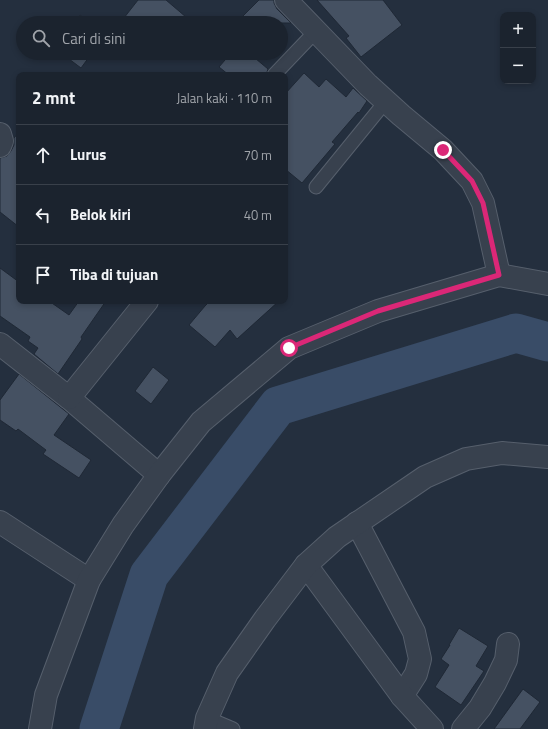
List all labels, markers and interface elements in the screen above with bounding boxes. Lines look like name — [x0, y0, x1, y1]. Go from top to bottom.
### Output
map controls — [500, 12, 536, 84]
button: + — [500, 12, 536, 48]
search box — [16, 16, 288, 60]
icon: search — [30, 27, 52, 49]
text: Cari di sini — [62, 27, 126, 50]
button: − — [500, 48, 536, 84]
text: 2 mnt — [32, 85, 75, 111]
text: Jalan kaki · 110 m — [176, 88, 272, 108]
route end — [434, 141, 452, 159]
text: Lurus — [70, 143, 106, 166]
icon: ahead — [32, 144, 54, 166]
text: 70 m — [244, 145, 272, 165]
text: Belok kiri — [70, 203, 131, 226]
icon: left — [32, 204, 54, 226]
text: 40 m — [244, 205, 272, 225]
text: Tiba di tujuan — [70, 263, 158, 286]
icon: arrive — [32, 264, 54, 286]
route start — [280, 339, 298, 357]

